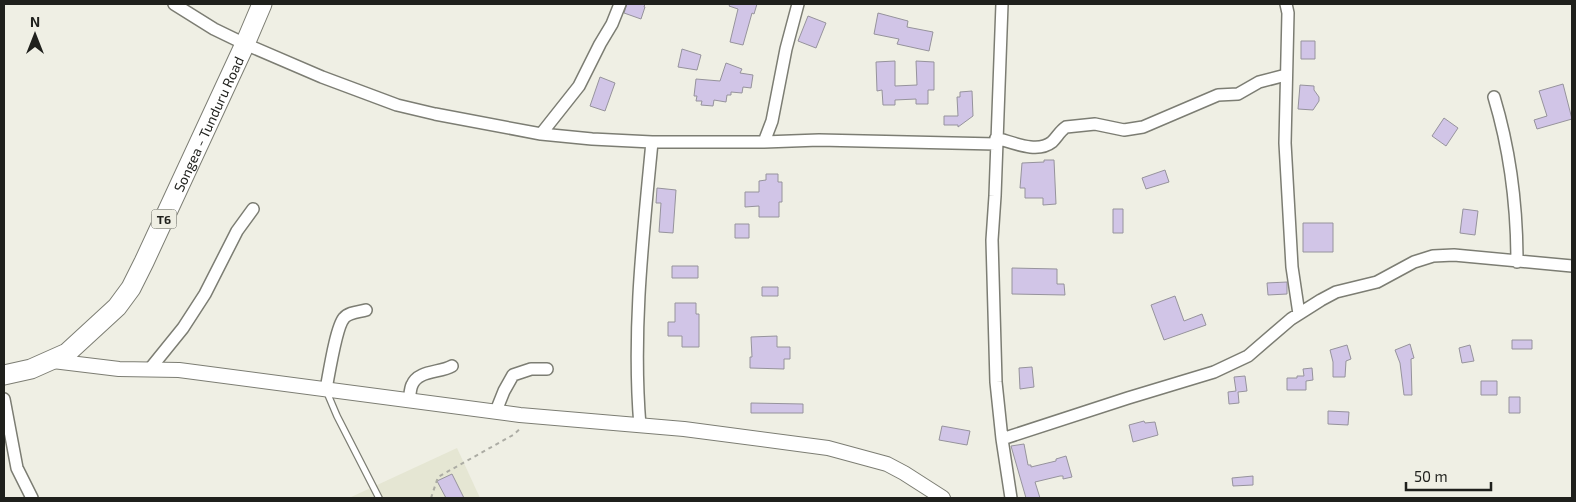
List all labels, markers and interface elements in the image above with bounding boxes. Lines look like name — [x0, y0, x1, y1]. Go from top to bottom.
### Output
north arrow — [10, 10, 60, 60]
text: N — [30, 13, 40, 30]
street label: Songea - Tunduru Road — [169, 53, 247, 194]
road number: T6 — [152, 210, 176, 228]
scale bar — [1406, 460, 1491, 492]
text: 50 m — [1414, 467, 1448, 485]

